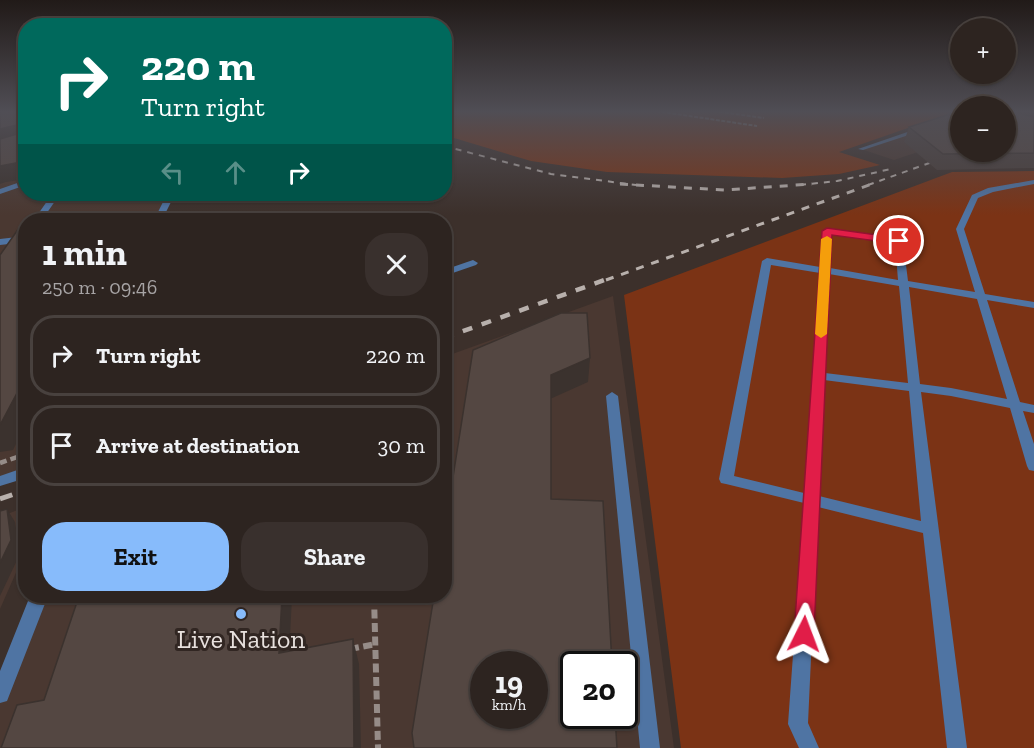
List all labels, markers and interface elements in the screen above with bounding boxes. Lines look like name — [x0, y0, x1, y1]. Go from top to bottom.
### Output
map controls — [950, 18, 1016, 162]
button: + — [950, 18, 1016, 84]
text: 220 m — [141, 40, 255, 91]
icon: right — [42, 42, 120, 120]
text: Turn right — [141, 91, 265, 123]
button: − — [950, 96, 1016, 162]
icon: left — [156, 156, 189, 189]
icon: ahead — [219, 156, 252, 189]
icon: right — [282, 156, 315, 189]
pin — [873, 215, 924, 266]
icon: arrive — [882, 224, 915, 257]
text: 1 min — [42, 231, 127, 274]
button: close — [365, 233, 428, 296]
text: 250 m · 09:46 — [42, 275, 157, 299]
icon: right — [45, 339, 78, 372]
text: Turn right — [96, 342, 200, 369]
text: 220 m — [366, 342, 425, 369]
icon: arrive — [45, 429, 78, 462]
text: Arrive at destination — [96, 432, 299, 459]
text: 30 m — [378, 432, 425, 459]
button: Exit — [42, 522, 229, 591]
button: Share — [241, 522, 428, 591]
position arrow — [772, 602, 836, 666]
marker: Live Nation — [234, 607, 248, 621]
place label: Live Nation — [177, 623, 305, 655]
speed limit sign: 20 — [560, 651, 638, 729]
text: 19 — [495, 665, 523, 701]
text: km/h — [492, 696, 526, 714]

